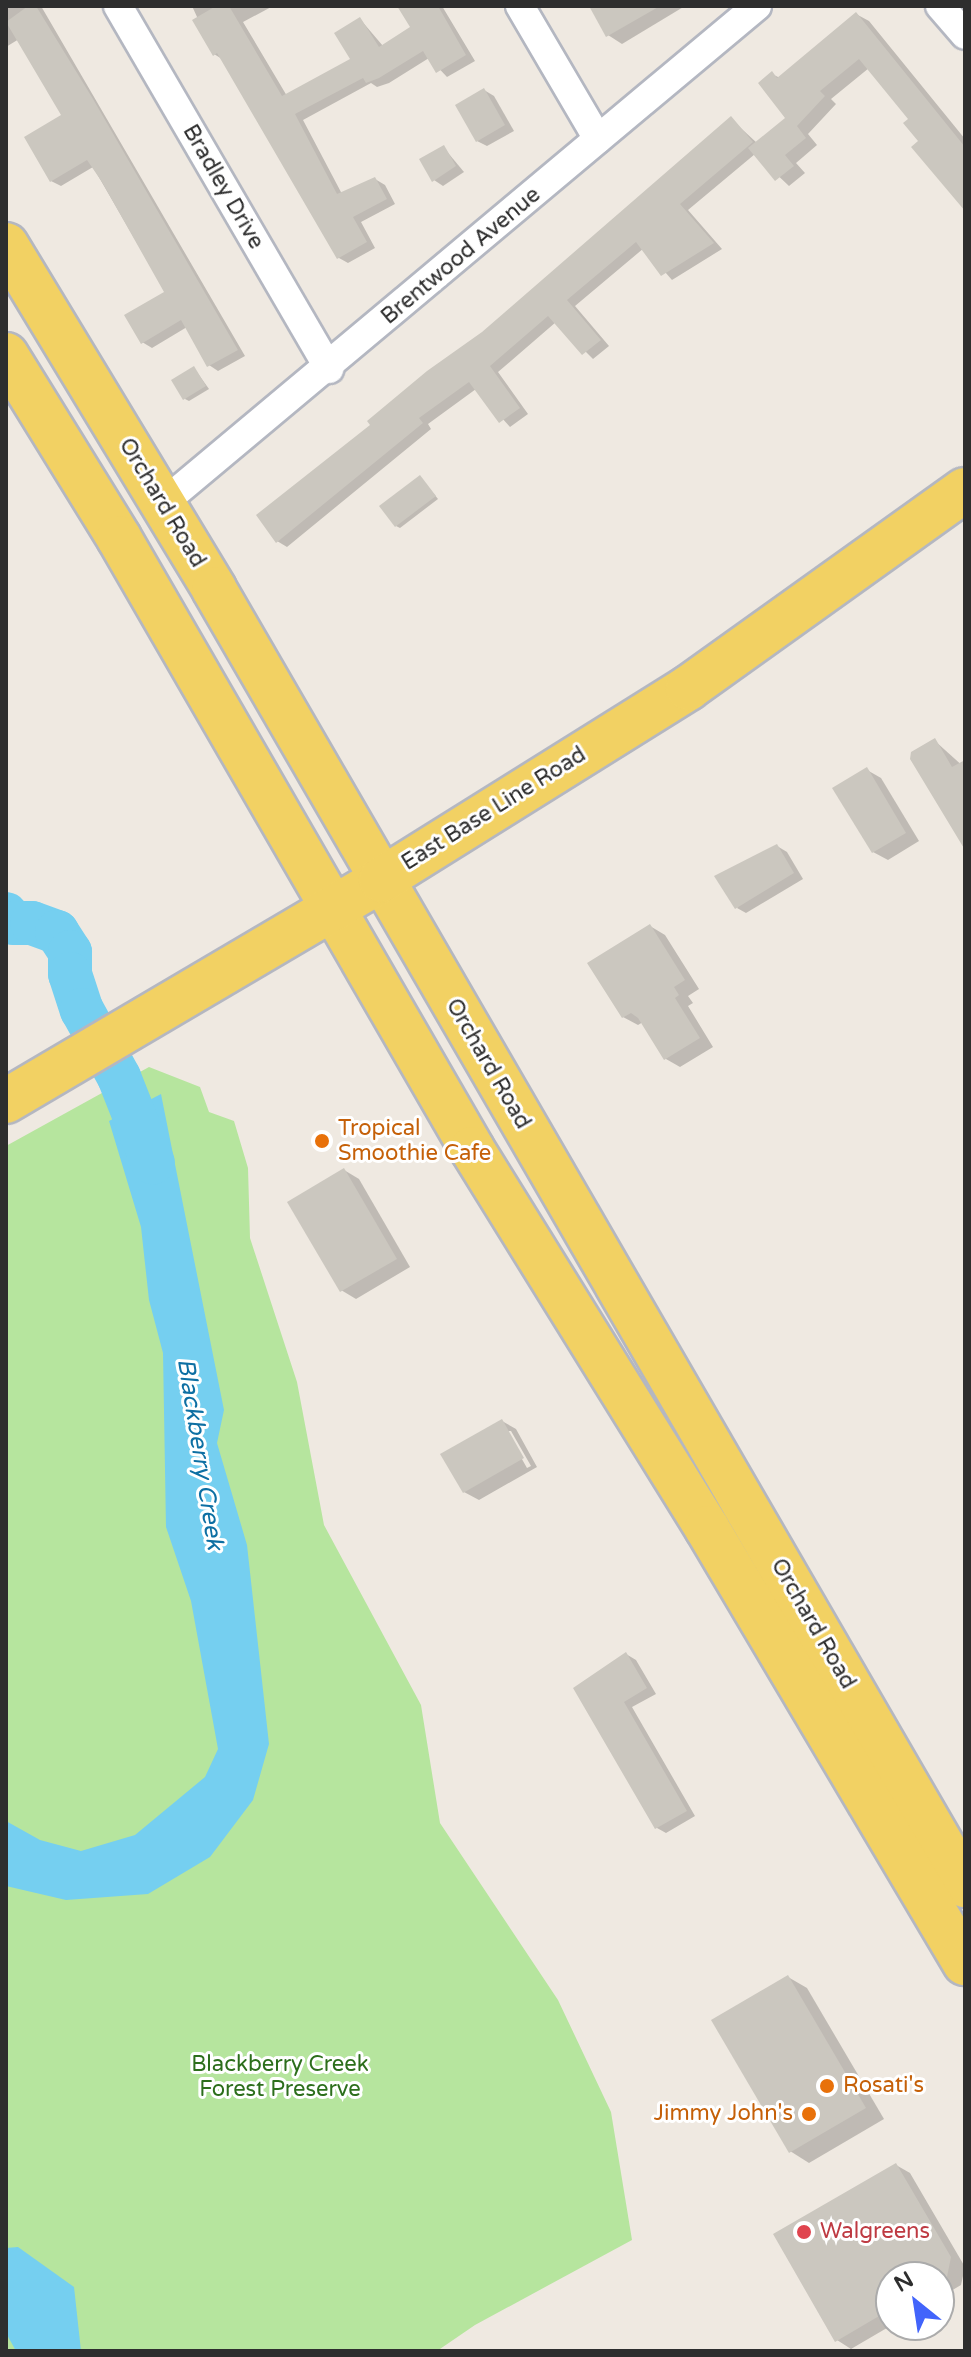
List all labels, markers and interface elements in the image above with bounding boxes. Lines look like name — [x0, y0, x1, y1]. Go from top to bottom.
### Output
street label: Bradley Drive — [177, 120, 269, 254]
street label: Brentwood Avenue — [376, 182, 546, 330]
street label: Orchard Road — [113, 434, 211, 572]
street label: East Base Line Road — [397, 742, 591, 876]
street label: Orchard Road — [440, 994, 536, 1134]
place label: Tropical Smoothie Cafe — [338, 1115, 491, 1166]
marker: Tropical Smoothie Cafe — [313, 1132, 331, 1150]
water label: Blackberry Creek — [171, 1356, 229, 1552]
street label: Orchard Road — [765, 1554, 861, 1694]
park label: Blackberry Creek Forest Preserve — [191, 2051, 369, 2102]
place label: Rosati's — [843, 2073, 924, 2099]
marker: Rosati's — [818, 2077, 836, 2095]
place label: Jimmy John's — [654, 2101, 793, 2127]
marker: Jimmy John's — [800, 2105, 818, 2123]
place label: Walgreens — [820, 2219, 930, 2245]
marker: Walgreens — [795, 2223, 813, 2241]
north arrow — [875, 2261, 955, 2341]
text: N — [890, 2266, 918, 2298]

